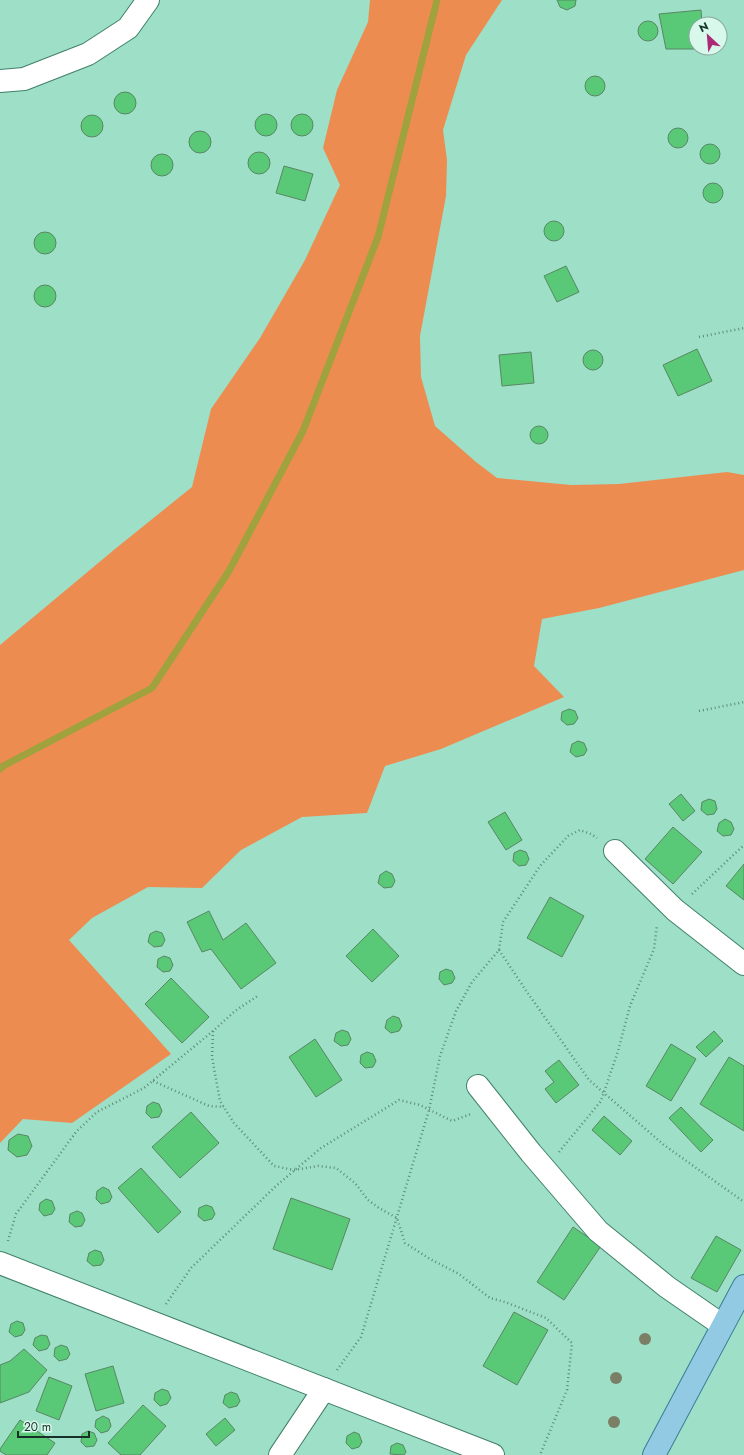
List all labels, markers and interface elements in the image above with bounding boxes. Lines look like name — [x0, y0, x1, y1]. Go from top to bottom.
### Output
north arrow — [688, 16, 728, 56]
text: N — [696, 18, 711, 36]
scale bar — [18, 1413, 89, 1439]
text: 20 m — [24, 1418, 51, 1436]

